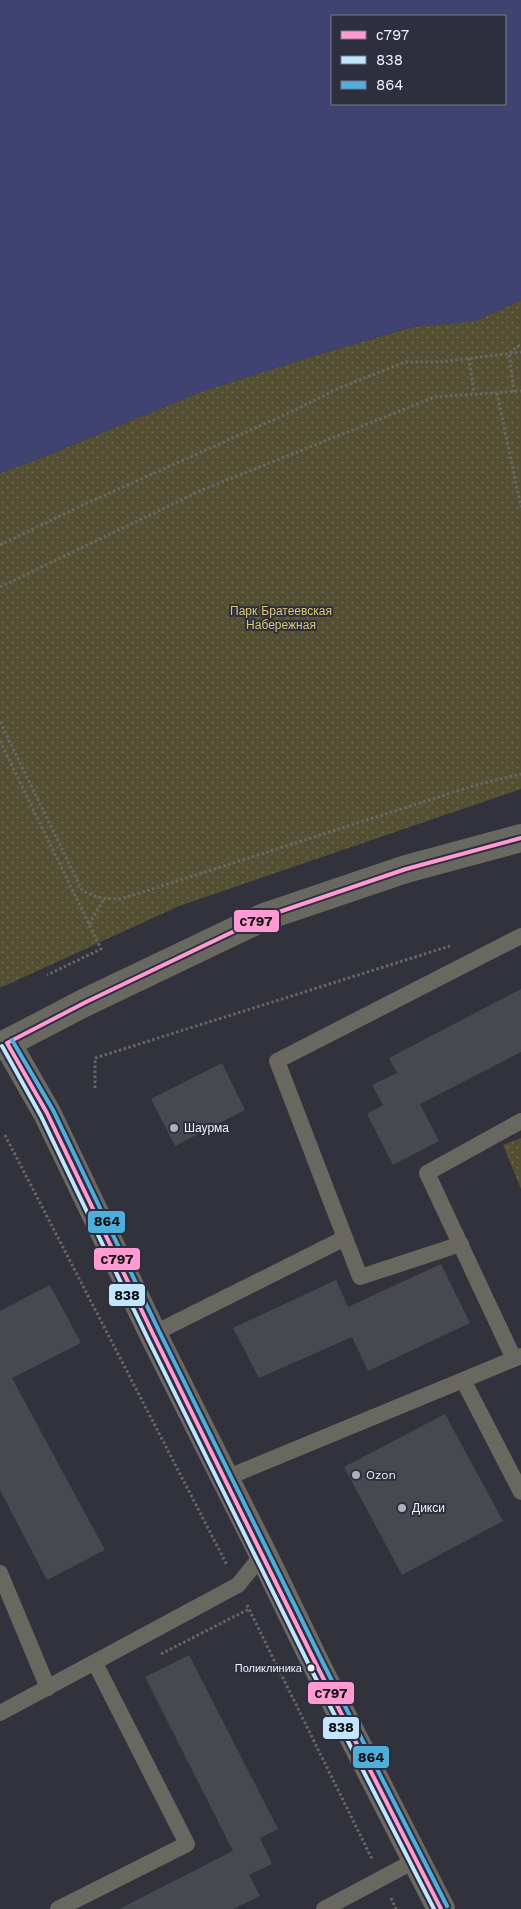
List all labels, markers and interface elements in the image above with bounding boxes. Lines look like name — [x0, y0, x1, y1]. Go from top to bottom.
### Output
legend — [331, 15, 506, 105]
text: с797 — [376, 26, 409, 44]
text: 838 — [376, 51, 403, 69]
text: 864 — [376, 76, 404, 94]
park label: Парк Братеевская Набережная — [230, 604, 332, 632]
line badge: с797 — [233, 909, 280, 933]
text: с797 — [239, 913, 273, 929]
place label: Шаурма — [184, 1121, 229, 1135]
marker: Шаурма — [168, 1122, 180, 1134]
line badge: 864 — [87, 1210, 126, 1234]
text: 864 — [94, 1213, 120, 1229]
line badge: с797 — [93, 1247, 141, 1271]
text: с797 — [100, 1251, 134, 1267]
line badge: 838 — [108, 1283, 146, 1307]
text: 838 — [114, 1287, 140, 1303]
place label: Ozon — [366, 1468, 396, 1482]
marker: Ozon — [350, 1469, 362, 1481]
place label: Дикси — [412, 1501, 445, 1515]
marker: Дикси — [396, 1502, 408, 1514]
place label: Поликлиника — [235, 1662, 303, 1675]
marker: Поликлиника — [306, 1663, 316, 1673]
line badge: с797 — [307, 1681, 355, 1705]
text: с797 — [314, 1685, 348, 1701]
line badge: 838 — [322, 1716, 360, 1740]
text: 838 — [328, 1719, 354, 1735]
line badge: 864 — [352, 1745, 390, 1769]
text: 864 — [358, 1749, 384, 1765]

